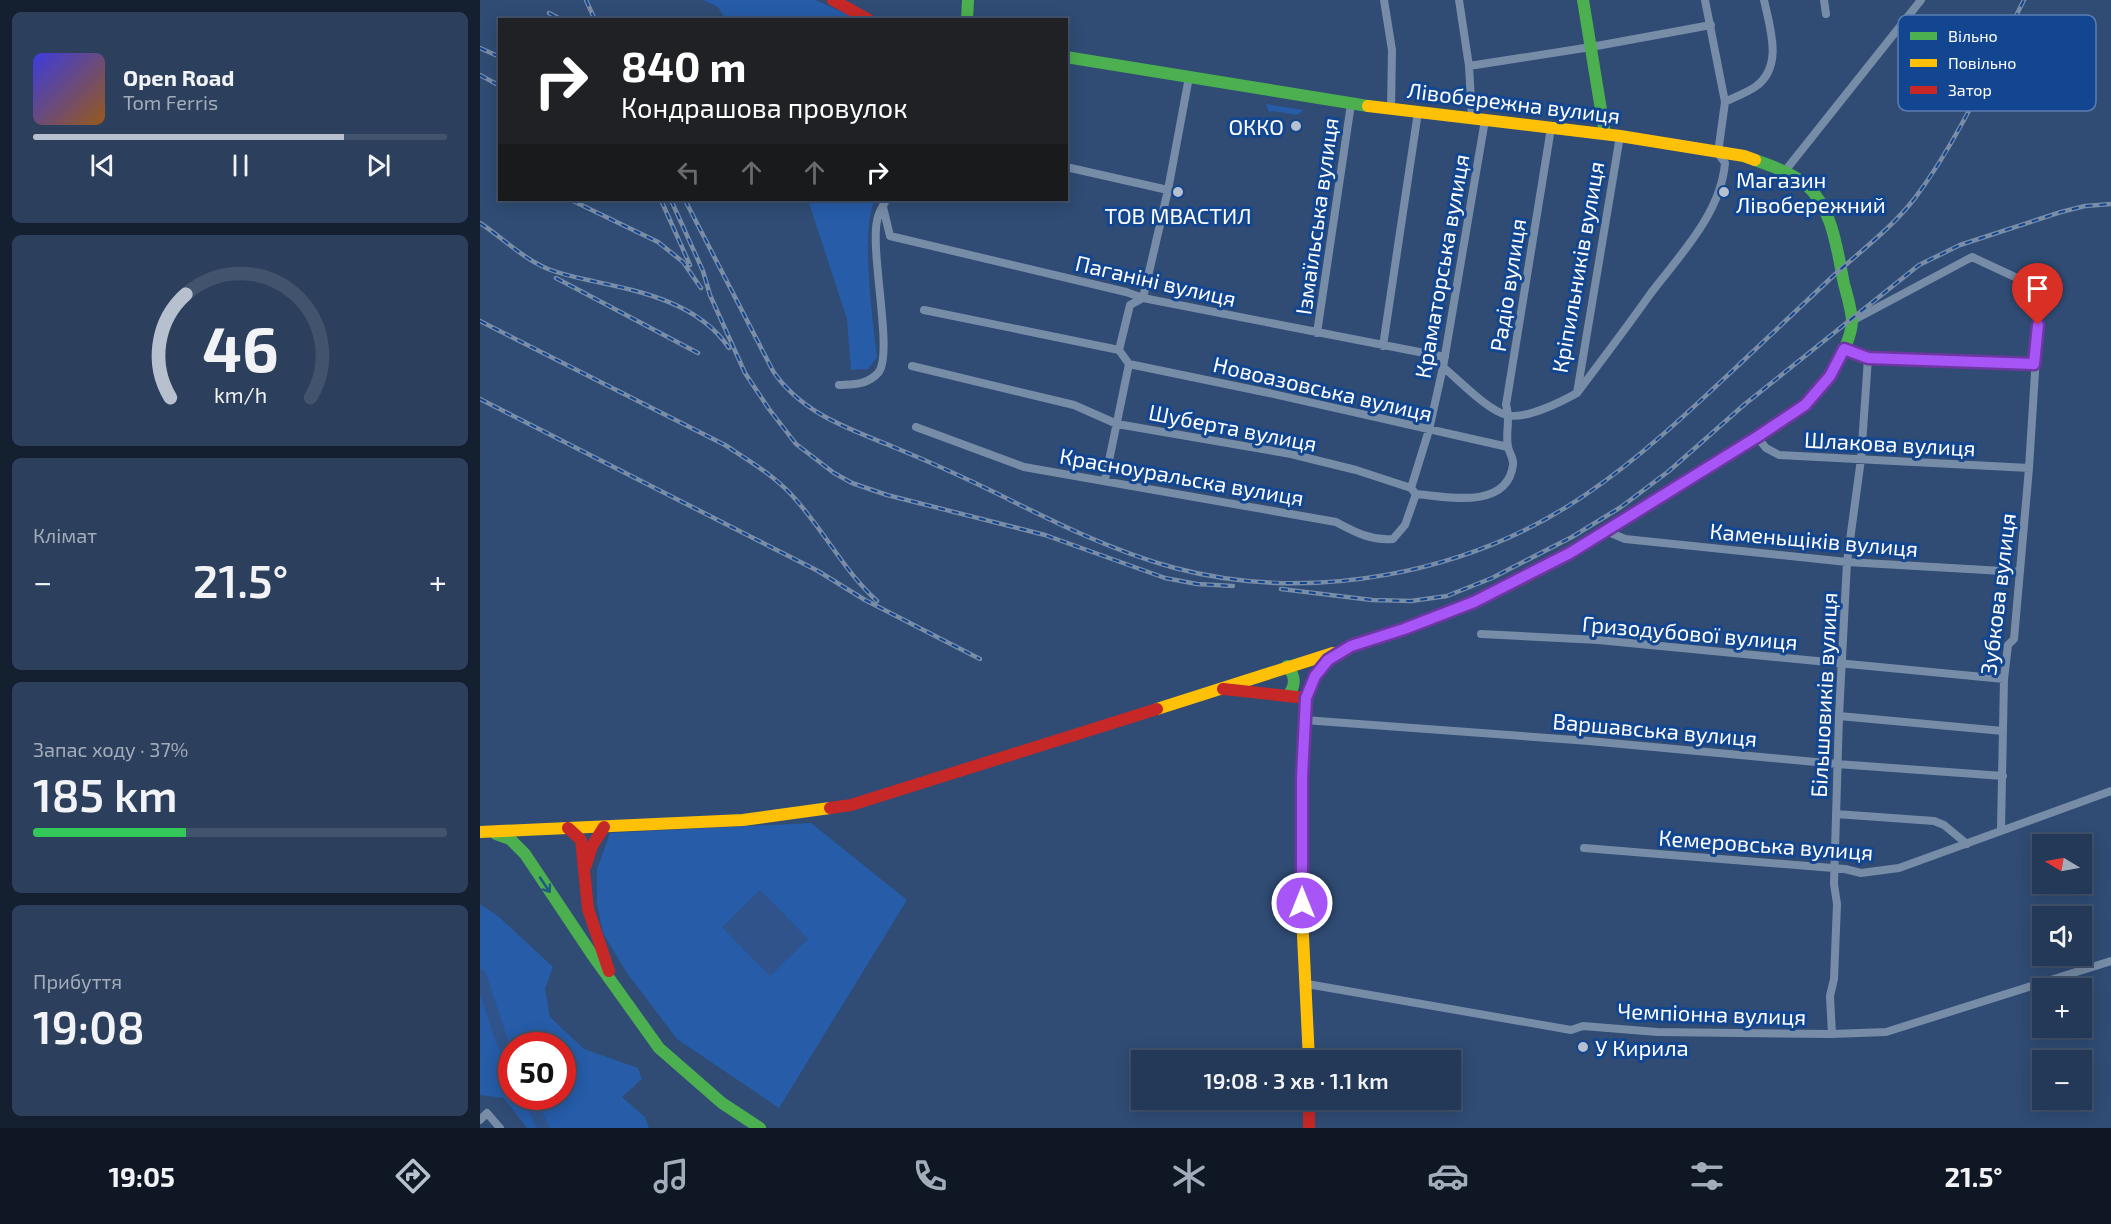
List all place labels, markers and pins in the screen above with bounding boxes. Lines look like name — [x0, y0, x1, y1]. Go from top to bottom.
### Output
place label: ОККО — [1228, 113, 1284, 139]
marker: ОККО — [1289, 119, 1303, 133]
place label: Магазин Лівобережний — [1736, 166, 1886, 217]
marker: ТОВ МВАСТИЛ — [1171, 185, 1185, 199]
marker: Магазин Лівобережний — [1717, 185, 1731, 199]
place label: ТОВ МВАСТИЛ — [1104, 202, 1252, 228]
pin — [2012, 263, 2063, 325]
place label: У Кирила — [1595, 1034, 1689, 1060]
marker: У Кирила — [1576, 1040, 1590, 1054]

